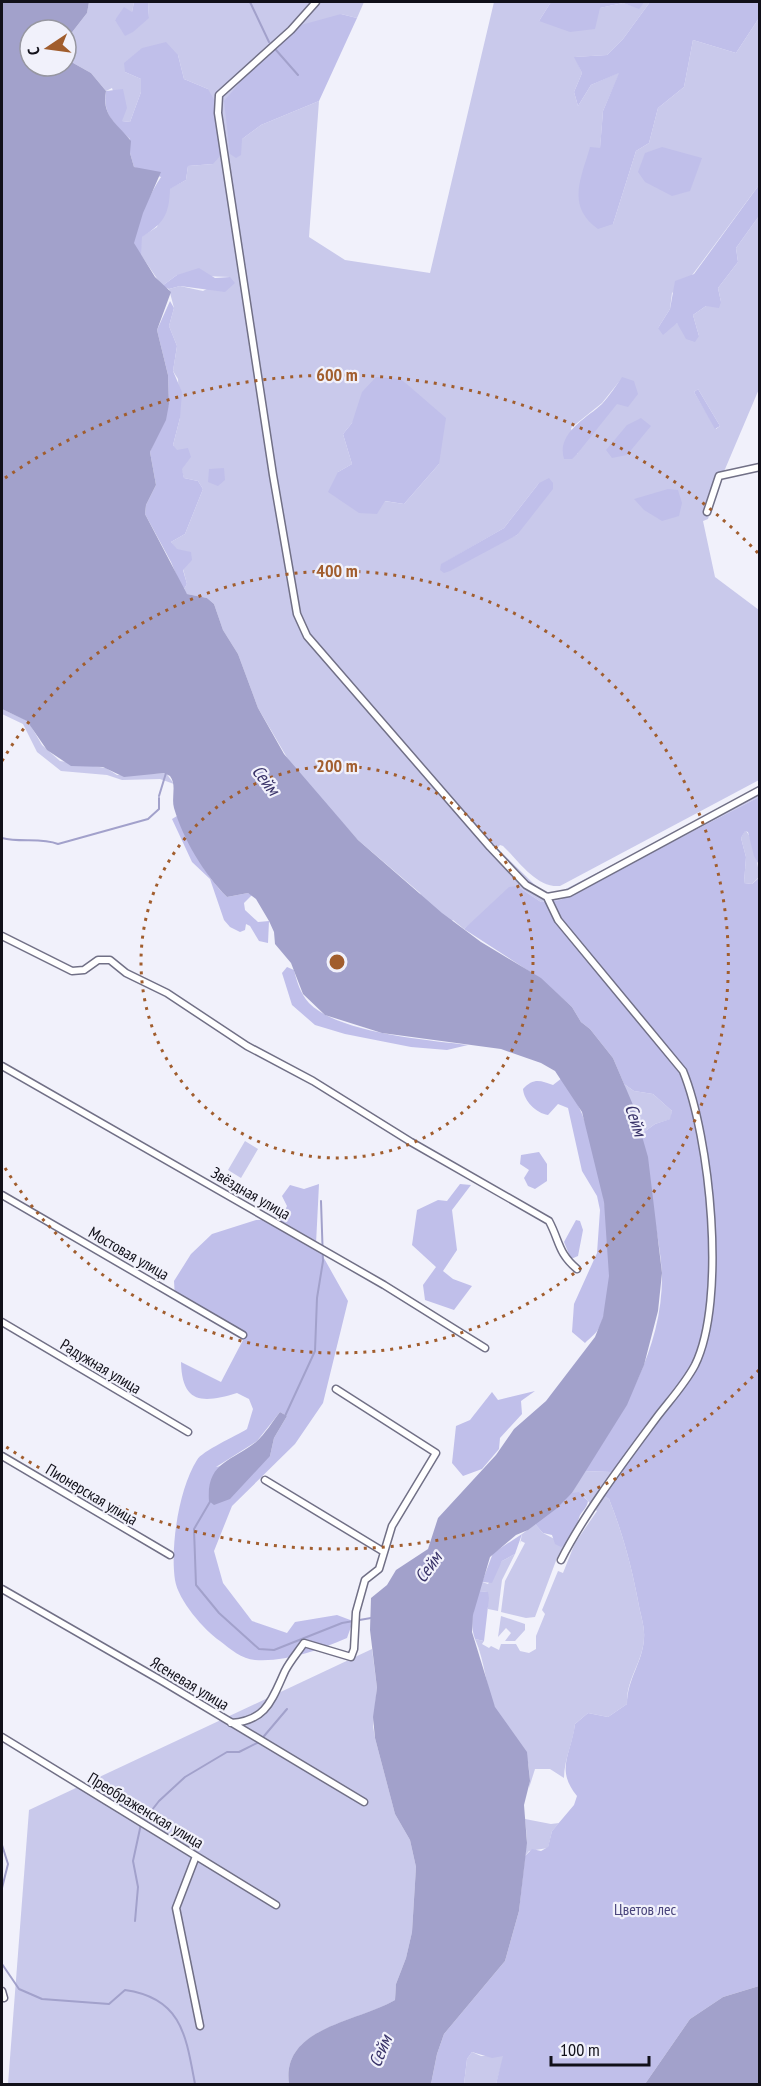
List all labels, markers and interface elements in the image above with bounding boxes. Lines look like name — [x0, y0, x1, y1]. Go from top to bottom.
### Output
north arrow — [18, 18, 78, 78]
text: С — [23, 45, 44, 57]
text: 600 m — [316, 363, 358, 386]
text: 400 m — [316, 559, 358, 582]
text: 200 m — [316, 754, 358, 777]
water label: Сейм — [247, 760, 286, 801]
centre of rings — [327, 952, 347, 972]
water label: Сейм — [620, 1101, 652, 1141]
street label: Звёздная улица — [208, 1162, 294, 1224]
street label: Мостовая улица — [85, 1222, 173, 1284]
street label: Радужная улица — [57, 1334, 145, 1398]
street label: Пионерская улица — [42, 1459, 142, 1529]
water label: Сейм — [409, 1546, 448, 1587]
street label: Ясеневая улица — [147, 1652, 233, 1714]
street label: Преображенская улица — [84, 1768, 208, 1852]
park label: Цветов лес — [614, 1899, 676, 1919]
scale bar — [551, 2029, 648, 2067]
water label: Сейм — [363, 2030, 398, 2070]
text: 100 m — [560, 2038, 600, 2061]

